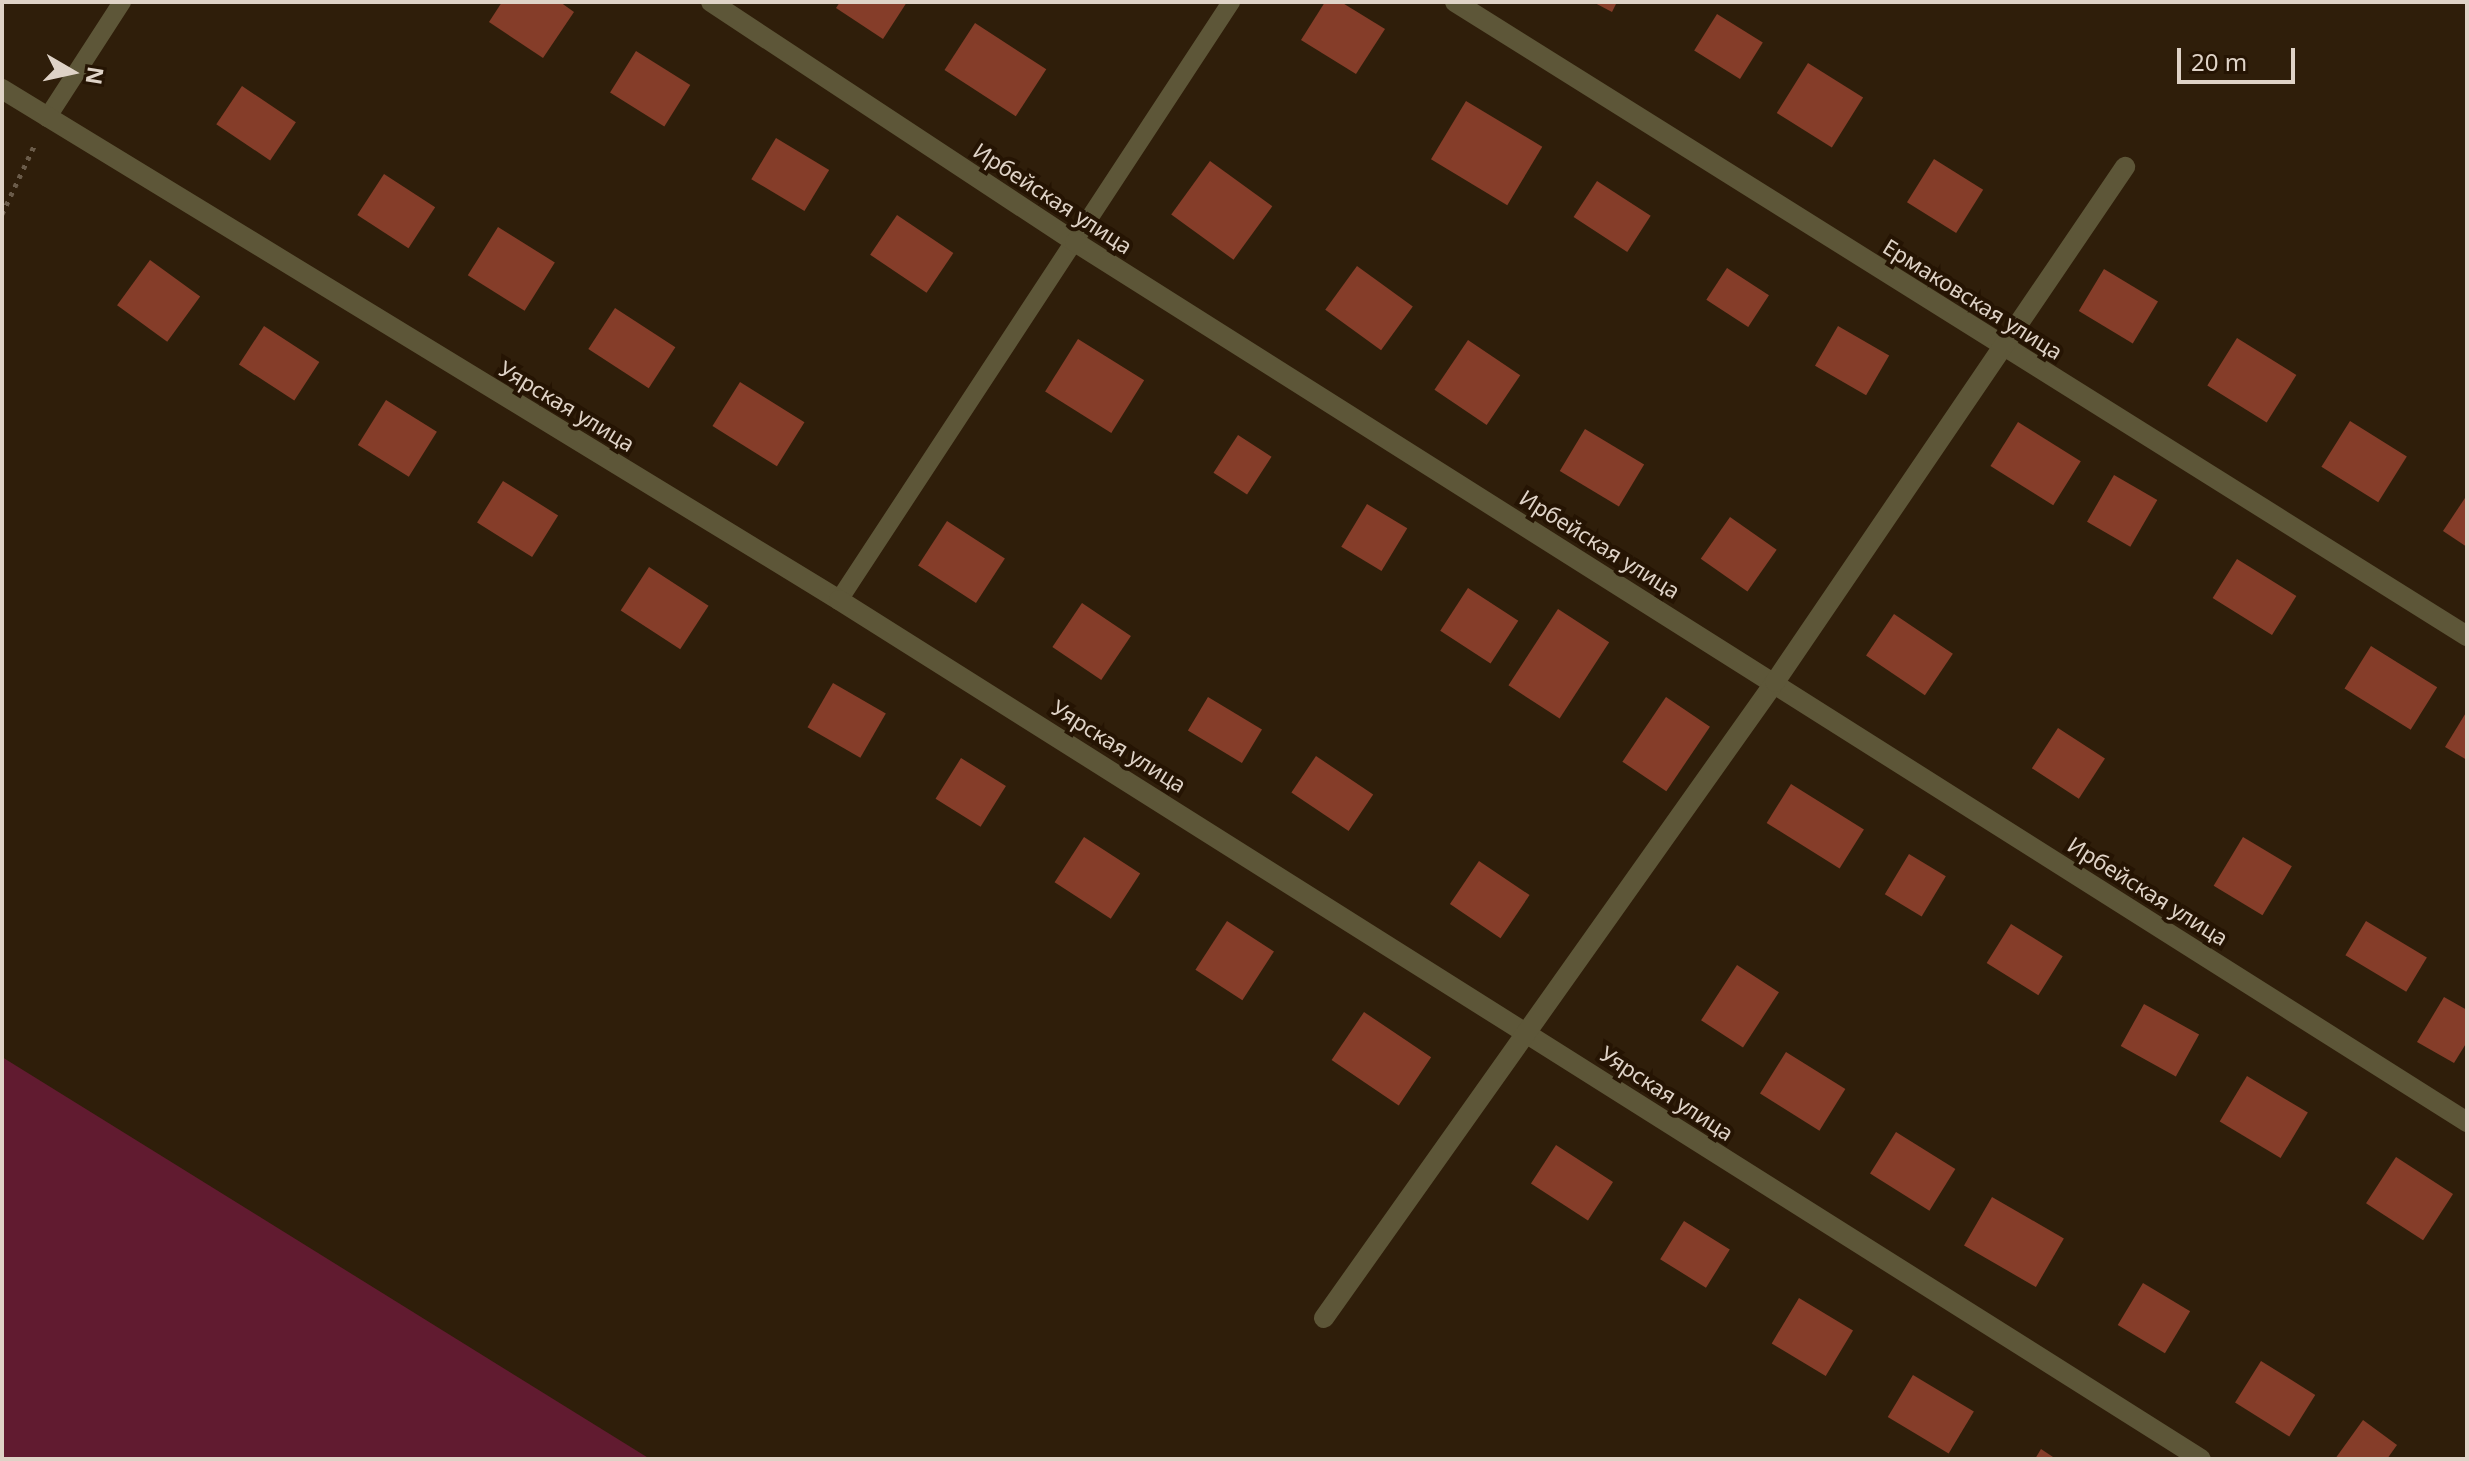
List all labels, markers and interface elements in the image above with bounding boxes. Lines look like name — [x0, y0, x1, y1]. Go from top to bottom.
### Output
north arrow — [32, 32, 112, 112]
scale bar — [2181, 32, 2299, 82]
text: 20 m — [2191, 45, 2247, 78]
text: N — [79, 65, 112, 87]
street label: Ирбейская улица — [969, 137, 1137, 259]
street label: Ермаковская улица — [1878, 233, 2068, 365]
street label: Уярская улица — [494, 355, 640, 457]
street label: Ирбейская улица — [1515, 484, 1685, 604]
street label: Уярская улица — [1047, 694, 1191, 798]
street label: Ирбейская улица — [2063, 831, 2233, 951]
street label: Уярская улица — [1595, 1040, 1739, 1146]

